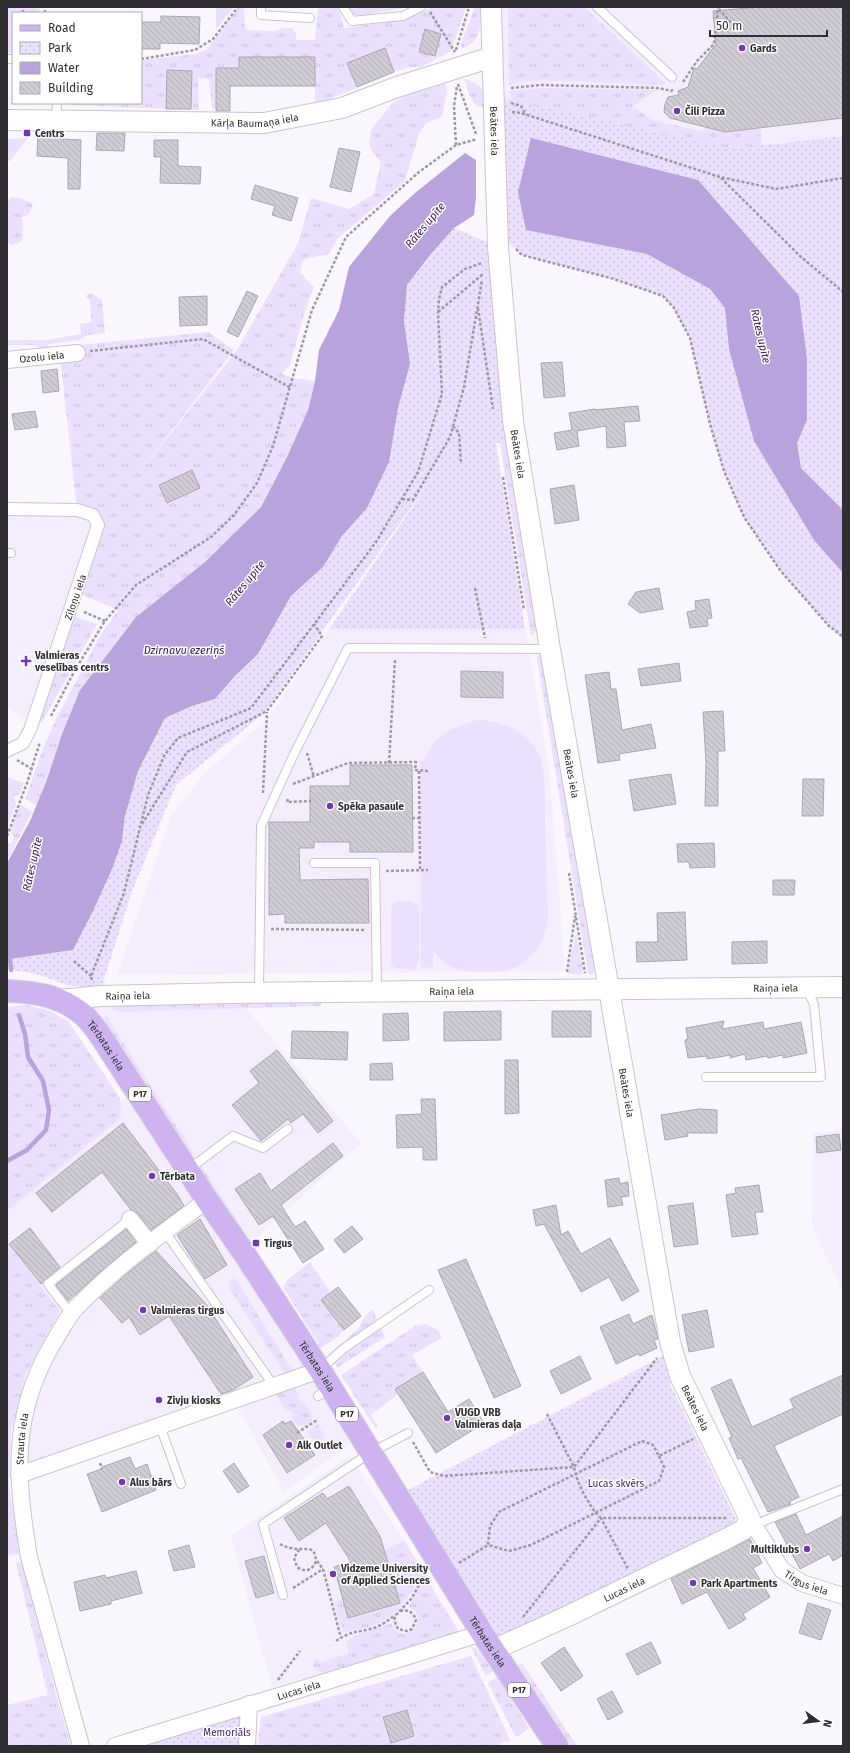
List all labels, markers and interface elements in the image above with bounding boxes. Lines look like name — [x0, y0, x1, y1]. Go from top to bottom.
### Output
legend — [12, 12, 142, 104]
scale bar — [710, 12, 827, 38]
text: 50 m — [716, 19, 742, 33]
text: Road — [48, 21, 76, 35]
text: Park — [48, 41, 72, 55]
marker: Gards — [737, 43, 747, 53]
place label: Gards — [750, 43, 777, 55]
text: Water — [48, 61, 80, 75]
text: Building — [48, 81, 94, 95]
place label: Čili Pizza — [685, 104, 726, 118]
street label: Beātes iela — [487, 106, 500, 156]
marker: Čili Pizza — [672, 106, 682, 116]
street label: Kārļa Baumaņa iela — [211, 111, 300, 130]
marker: Centrs — [22, 128, 32, 138]
place label: Centrs — [35, 128, 65, 140]
water label: Rātes upīte — [403, 200, 448, 251]
water label: Rātes upīte — [748, 308, 773, 365]
street label: Ozolu iela — [19, 349, 65, 366]
street label: Beātes iela — [507, 428, 527, 480]
water label: Rātes upīte — [223, 558, 268, 609]
street label: Ziloņu iela — [63, 573, 90, 622]
water label: Dzirnavu ezeriņš — [144, 644, 225, 658]
place label: Valmieras veselības centrs — [34, 650, 109, 674]
marker: Valmieras veselības centrs — [20, 655, 32, 667]
street label: Beātes iela — [560, 748, 581, 799]
marker: Spēka pasaule — [325, 801, 335, 811]
place label: Spēka pasaule — [338, 801, 405, 813]
water label: Rātes upīte — [20, 835, 45, 892]
street label: Raiņa iela — [753, 982, 798, 996]
street label: Raiņa iela — [429, 986, 474, 999]
street label: Raiņa iela — [105, 990, 150, 1004]
street label: Tērbatas iela — [84, 1018, 127, 1073]
street label: Beātes iela — [616, 1067, 636, 1118]
road number: P17 — [129, 1087, 151, 1101]
marker: Tērbata — [147, 1171, 157, 1181]
place label: Tērbata — [160, 1171, 195, 1183]
marker: Tirgus — [251, 1238, 261, 1248]
place label: Tirgus — [264, 1238, 292, 1250]
marker: Valmieras tirgus — [138, 1305, 148, 1315]
place label: Valmieras tirgus — [150, 1305, 224, 1317]
street label: Tērbatas iela — [296, 1339, 337, 1394]
street label: Beātes iela — [678, 1383, 711, 1433]
marker: Zivju kiosks — [154, 1395, 164, 1405]
place label: Zivju kiosks — [167, 1395, 221, 1407]
road number: P17 — [336, 1407, 358, 1421]
place label: VUGD VRB Valmieras daļa — [454, 1407, 522, 1431]
street label: Strauta iela — [14, 1412, 32, 1465]
marker: VUGD VRB Valmieras daļa — [442, 1413, 452, 1423]
marker: Alk Outlet — [284, 1440, 294, 1450]
place label: Alk Outlet — [296, 1440, 343, 1452]
marker: Alus bārs — [117, 1477, 127, 1487]
place label: Alus bārs — [129, 1477, 172, 1489]
park label: Lucas skvērs — [588, 1478, 645, 1490]
place label: Multiklubs — [751, 1544, 799, 1556]
marker: Multiklubs — [802, 1544, 812, 1554]
place label: Vidzeme University of Applied Sciences — [340, 1563, 430, 1587]
street label: Tirgus iela — [782, 1568, 829, 1598]
marker: Vidzeme University of Applied Sciences — [328, 1569, 338, 1579]
street label: Lucas iela — [602, 1575, 647, 1605]
marker: Park Apartments — [688, 1578, 698, 1588]
place label: Park Apartments — [701, 1578, 778, 1590]
street label: Tērbatas iela — [466, 1615, 508, 1670]
street label: Lucas iela — [276, 1679, 322, 1703]
road number: P17 — [508, 1683, 530, 1697]
north arrow — [798, 1701, 838, 1741]
text: N — [820, 1718, 834, 1728]
park label: Memoriāls — [203, 1727, 251, 1739]

